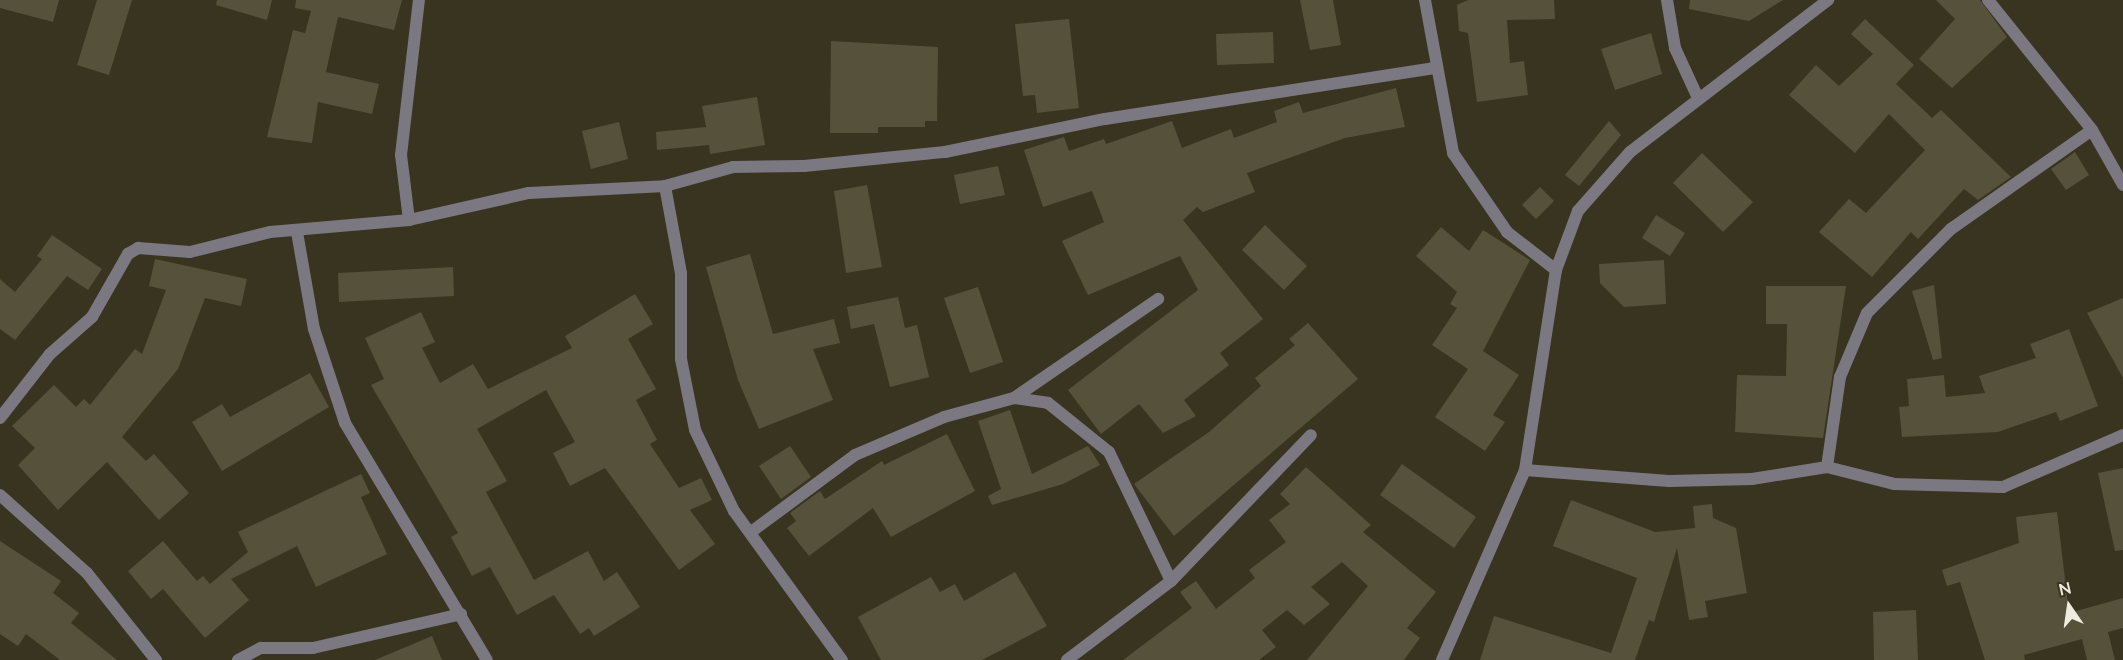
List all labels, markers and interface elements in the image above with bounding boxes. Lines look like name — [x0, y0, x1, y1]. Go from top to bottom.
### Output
north arrow — [2039, 576, 2099, 636]
text: N — [2057, 577, 2073, 599]

